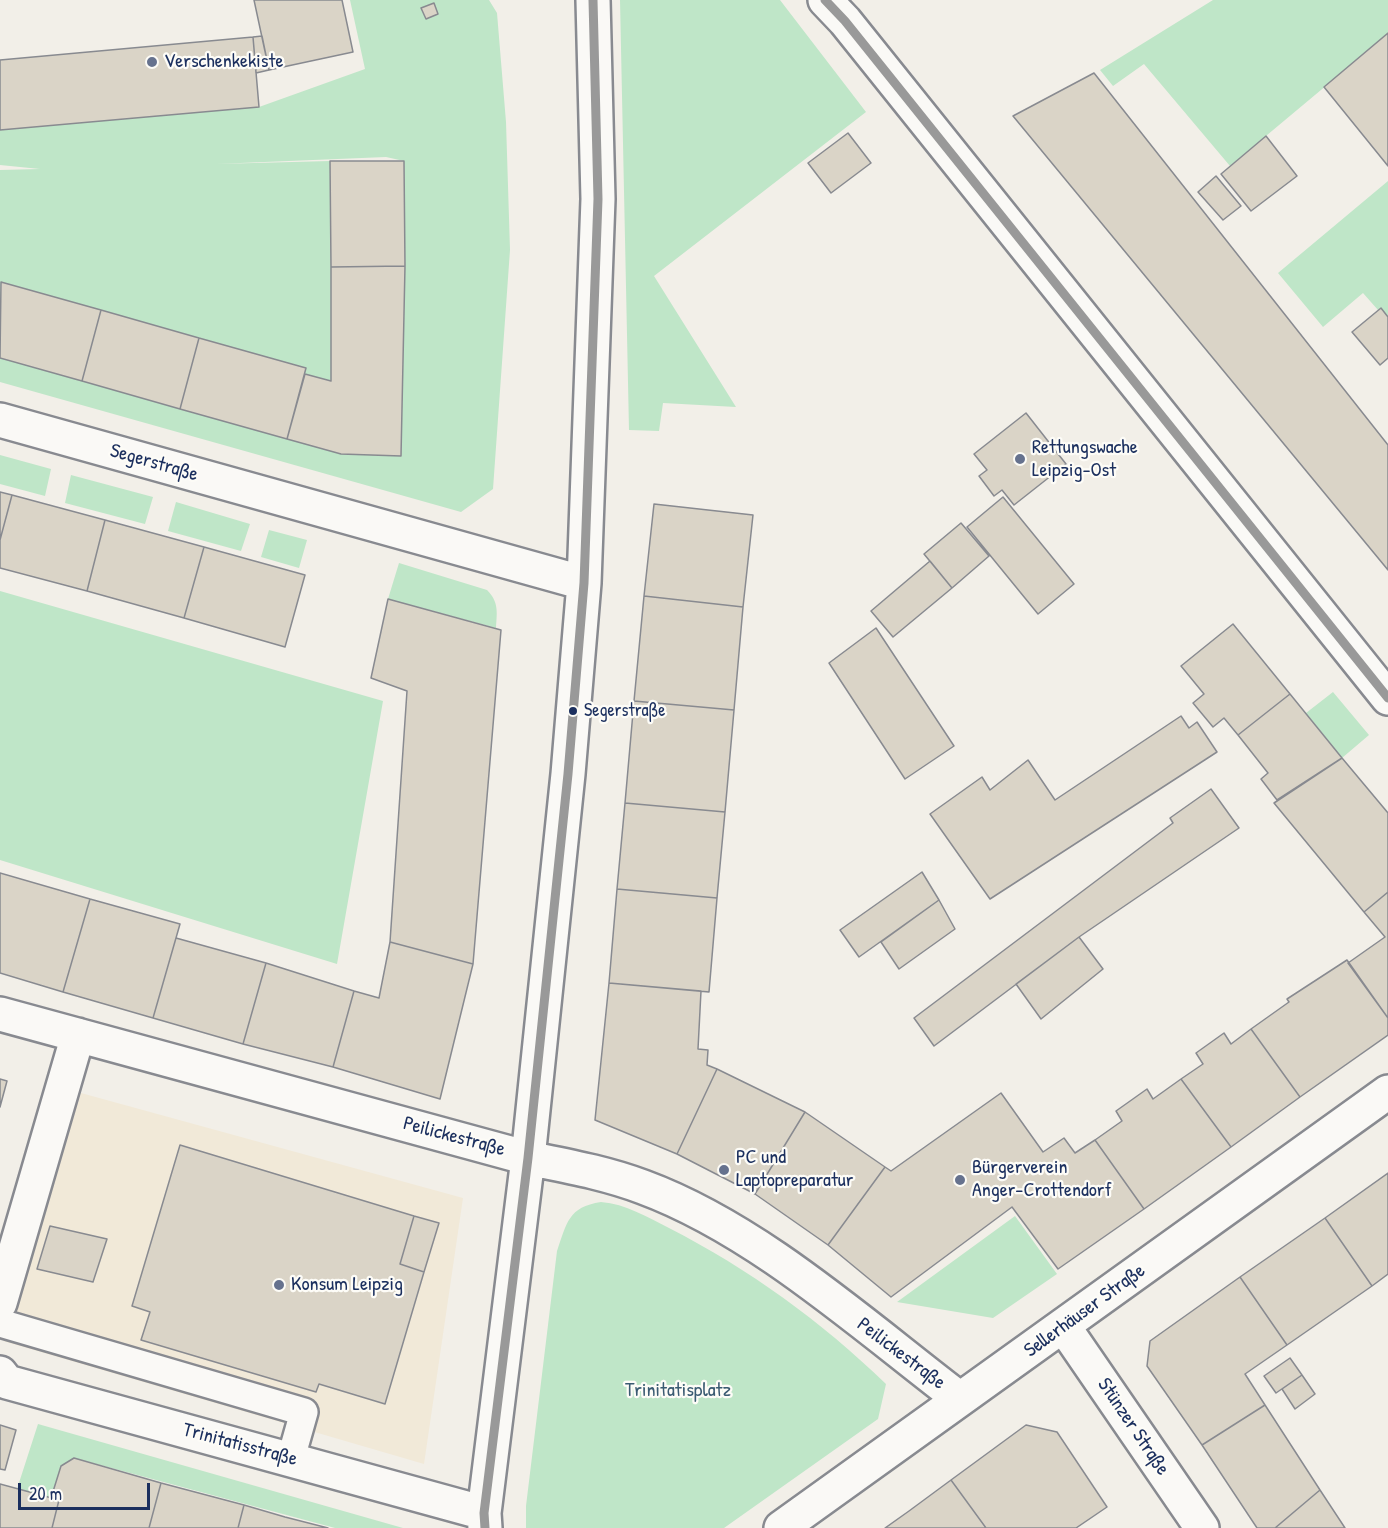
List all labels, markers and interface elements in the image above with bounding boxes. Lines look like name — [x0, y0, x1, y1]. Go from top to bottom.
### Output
place label: Verschenkekiste — [164, 50, 283, 74]
marker: Verschenkekiste — [145, 55, 159, 69]
place label: Rettungswache Leipzig-Ost — [1032, 436, 1138, 483]
street label: Segerstraße — [107, 439, 201, 487]
marker: Rettungswache Leipzig-Ost — [1013, 452, 1027, 466]
place label: Segerstraße — [584, 700, 665, 722]
marker: Segerstraße — [567, 705, 579, 717]
street label: Peilickestraße — [400, 1112, 508, 1162]
place label: PC und Laptopreparatur — [736, 1146, 854, 1193]
place label: Bürgerverein Anger-Crottendorf — [972, 1156, 1112, 1203]
marker: PC und Laptopreparatur — [717, 1163, 731, 1177]
marker: Bürgerverein Anger-Crottendorf — [953, 1173, 967, 1187]
street label: Sellerhäuser Straße — [1020, 1259, 1150, 1363]
place label: Konsum Leipzig — [291, 1273, 403, 1297]
marker: Konsum Leipzig — [272, 1278, 286, 1292]
street label: Peilickestraße — [852, 1313, 950, 1395]
street label: Stünzer Straße — [1092, 1374, 1174, 1480]
park label: Trinitatisplatz — [625, 1379, 731, 1403]
street label: Trinitatisstraße — [180, 1418, 300, 1472]
scale bar — [21, 1471, 153, 1509]
text: 20 m — [29, 1481, 62, 1506]

